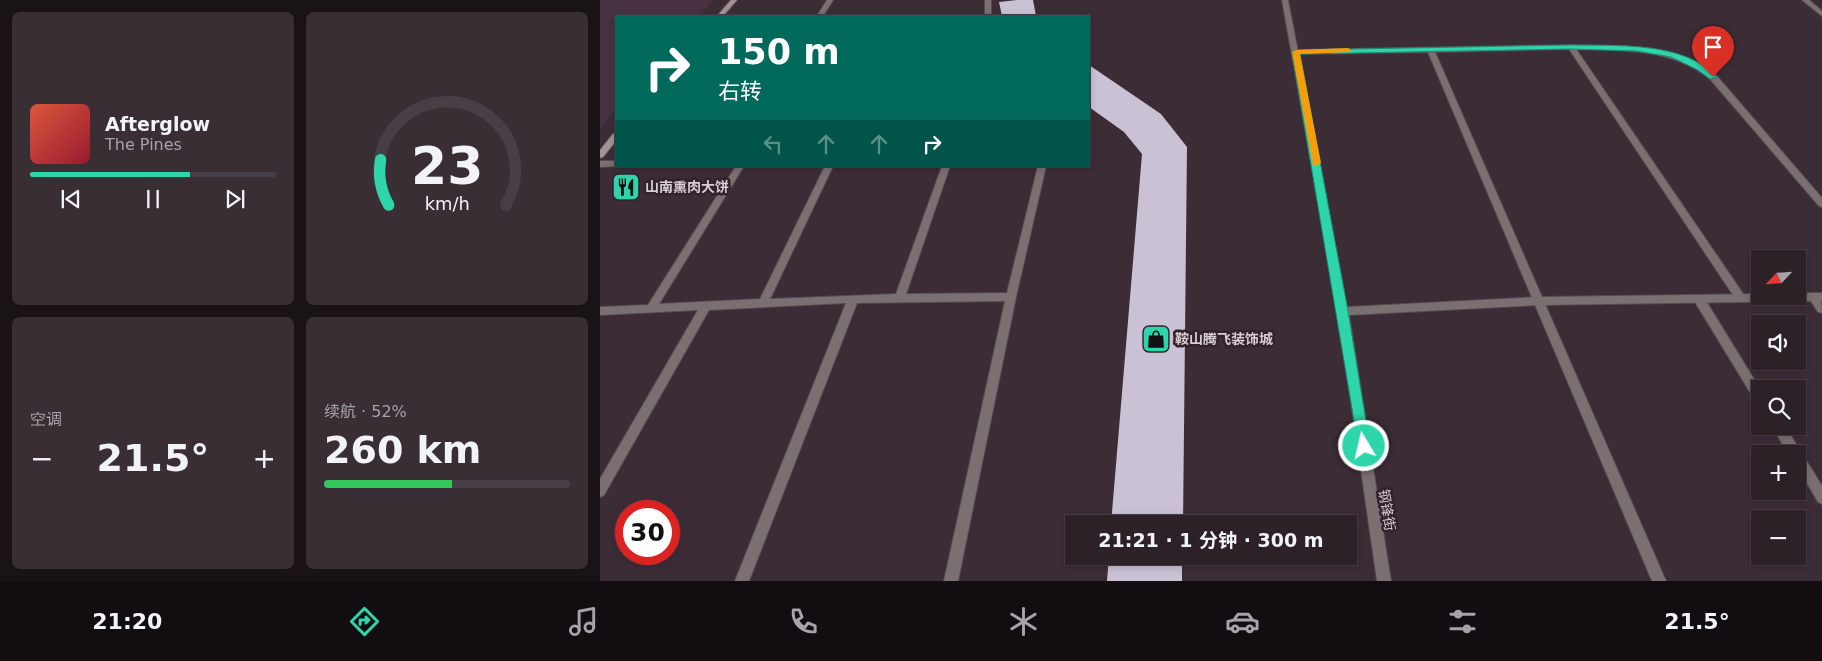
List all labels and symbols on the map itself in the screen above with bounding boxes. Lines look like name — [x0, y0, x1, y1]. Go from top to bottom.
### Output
pin — [1692, 26, 1734, 77]
restaurant icon: 山南熏肉大饼 — [611, 172, 641, 202]
place label: 山南熏肉大饼 — [645, 179, 729, 195]
north arrow — [1751, 250, 1806, 305]
shop icon: 鞍山腾飞装饰城 — [1141, 324, 1171, 354]
place label: 鞍山腾飞装饰城 — [1175, 331, 1273, 347]
position arrow — [1337, 419, 1389, 471]
street label: 钢锋街 — [1376, 488, 1398, 532]
speed limit sign: 30 — [615, 500, 680, 565]

